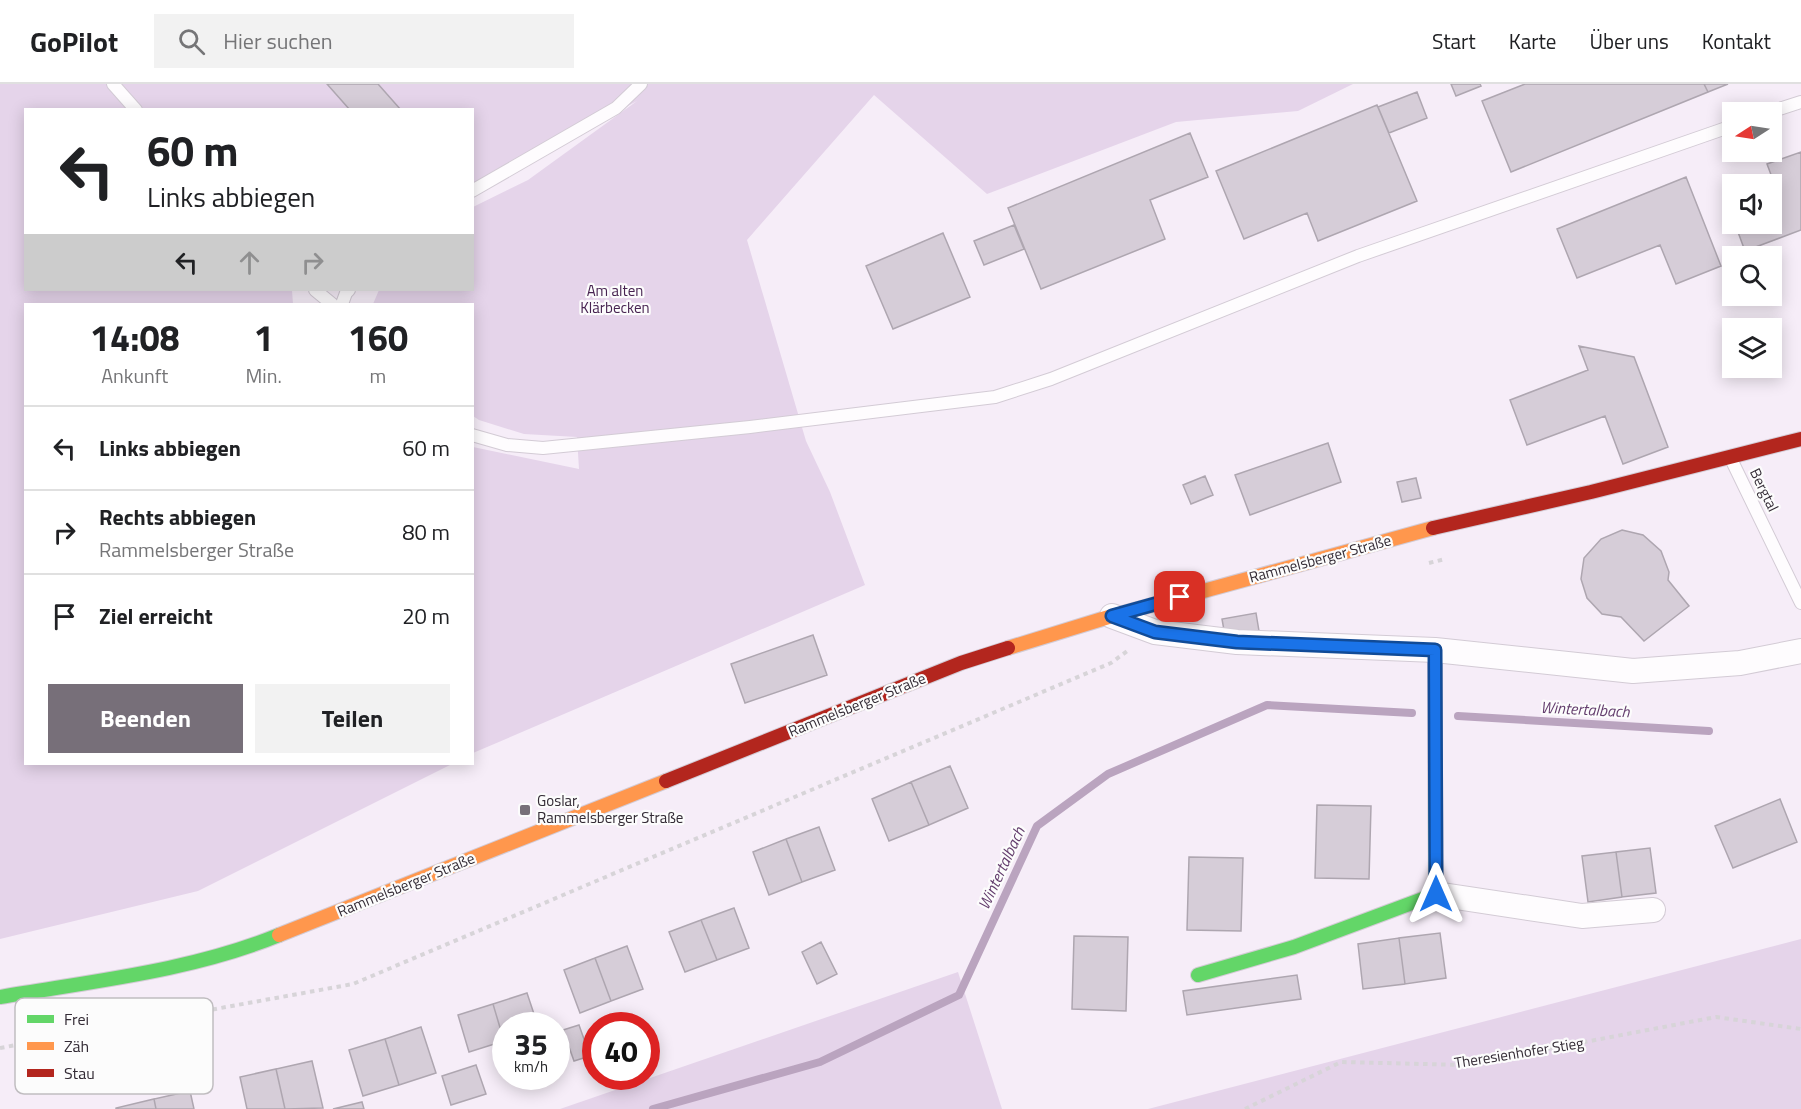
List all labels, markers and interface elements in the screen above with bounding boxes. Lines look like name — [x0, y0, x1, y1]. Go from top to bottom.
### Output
search box — [154, 14, 574, 68]
text: GoPilot — [30, 20, 118, 63]
text: Hier suchen — [223, 24, 333, 58]
icon: search — [175, 25, 208, 58]
text: Start — [1432, 25, 1476, 57]
text: Karte — [1509, 25, 1556, 57]
text: Über uns — [1589, 25, 1669, 57]
text: Kontakt — [1702, 25, 1771, 57]
north arrow — [1722, 102, 1782, 162]
map controls — [1722, 102, 1782, 378]
text: 60 m — [147, 118, 239, 182]
icon: left — [48, 132, 126, 210]
button: sound — [1722, 174, 1782, 234]
text: Links abbiegen — [147, 176, 315, 217]
icon: left — [170, 246, 203, 279]
icon: ahead — [233, 246, 266, 279]
icon: right — [296, 246, 329, 279]
button: search — [1722, 246, 1782, 306]
park label: Am alten Klärbecken — [580, 279, 650, 319]
text: 14:08 — [90, 310, 180, 365]
text: 1 — [254, 310, 274, 365]
text: 160 — [348, 310, 408, 365]
button: layers — [1722, 318, 1782, 378]
text: Ankunft — [101, 360, 168, 391]
text: Min. — [246, 360, 282, 391]
text: m — [370, 360, 386, 391]
text: Links abbiegen — [99, 431, 241, 465]
text: 60 m — [402, 431, 450, 465]
icon: left — [48, 432, 81, 465]
street label: Bergtal — [1744, 464, 1785, 515]
text: Rechts abbiegen — [99, 500, 256, 534]
text: 80 m — [402, 515, 450, 549]
icon: right — [48, 516, 81, 549]
street label: Rammelsberger Straße — [1246, 528, 1394, 589]
text: Rammelsberger Straße — [99, 534, 294, 565]
pin — [1154, 571, 1205, 622]
icon: arrive — [1163, 580, 1196, 613]
text: Ziel erreicht — [99, 599, 213, 633]
text: 20 m — [402, 599, 450, 633]
icon: arrive — [48, 600, 81, 633]
street label: Rammelsberger Straße — [785, 666, 929, 743]
button: Beenden — [48, 684, 243, 753]
button: Teilen — [255, 684, 450, 753]
water label: Wintertalbach — [1540, 695, 1631, 723]
place label: Goslar, Rammelsberger Straße — [537, 789, 683, 829]
marker: Goslar, Rammelsberger Straße — [518, 803, 532, 817]
water label: Wintertalbach — [971, 822, 1031, 913]
street label: Rammelsberger Straße — [334, 846, 478, 923]
position arrow — [1404, 862, 1468, 926]
legend — [15, 998, 213, 1094]
text: Frei — [64, 1007, 89, 1031]
speed limit sign: 40 — [582, 1012, 660, 1090]
text: 35 — [514, 1021, 548, 1067]
street label: Theresienhofer Stieg — [1453, 1031, 1586, 1074]
text: Zäh — [64, 1034, 89, 1058]
text: km/h — [514, 1055, 548, 1078]
text: Stau — [64, 1061, 95, 1085]

